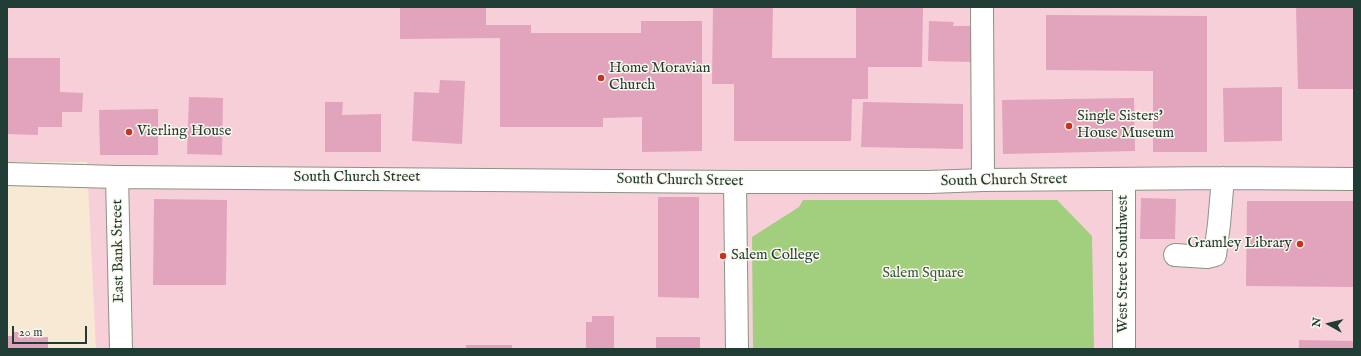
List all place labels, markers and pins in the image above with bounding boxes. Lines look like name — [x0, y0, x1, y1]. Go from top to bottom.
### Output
place label: Home Moravian Church — [609, 60, 710, 95]
marker: Home Moravian Church — [596, 73, 606, 83]
place label: Single Sisters' House Museum — [1077, 108, 1174, 143]
marker: Single Sisters' House Museum — [1064, 121, 1074, 131]
place label: Vierling House — [137, 123, 231, 141]
marker: Vierling House — [124, 127, 134, 137]
place label: Gramley Library — [1187, 235, 1292, 253]
marker: Gramley Library — [1295, 239, 1305, 249]
place label: Salem College — [731, 247, 820, 265]
marker: Salem College — [718, 251, 728, 261]

